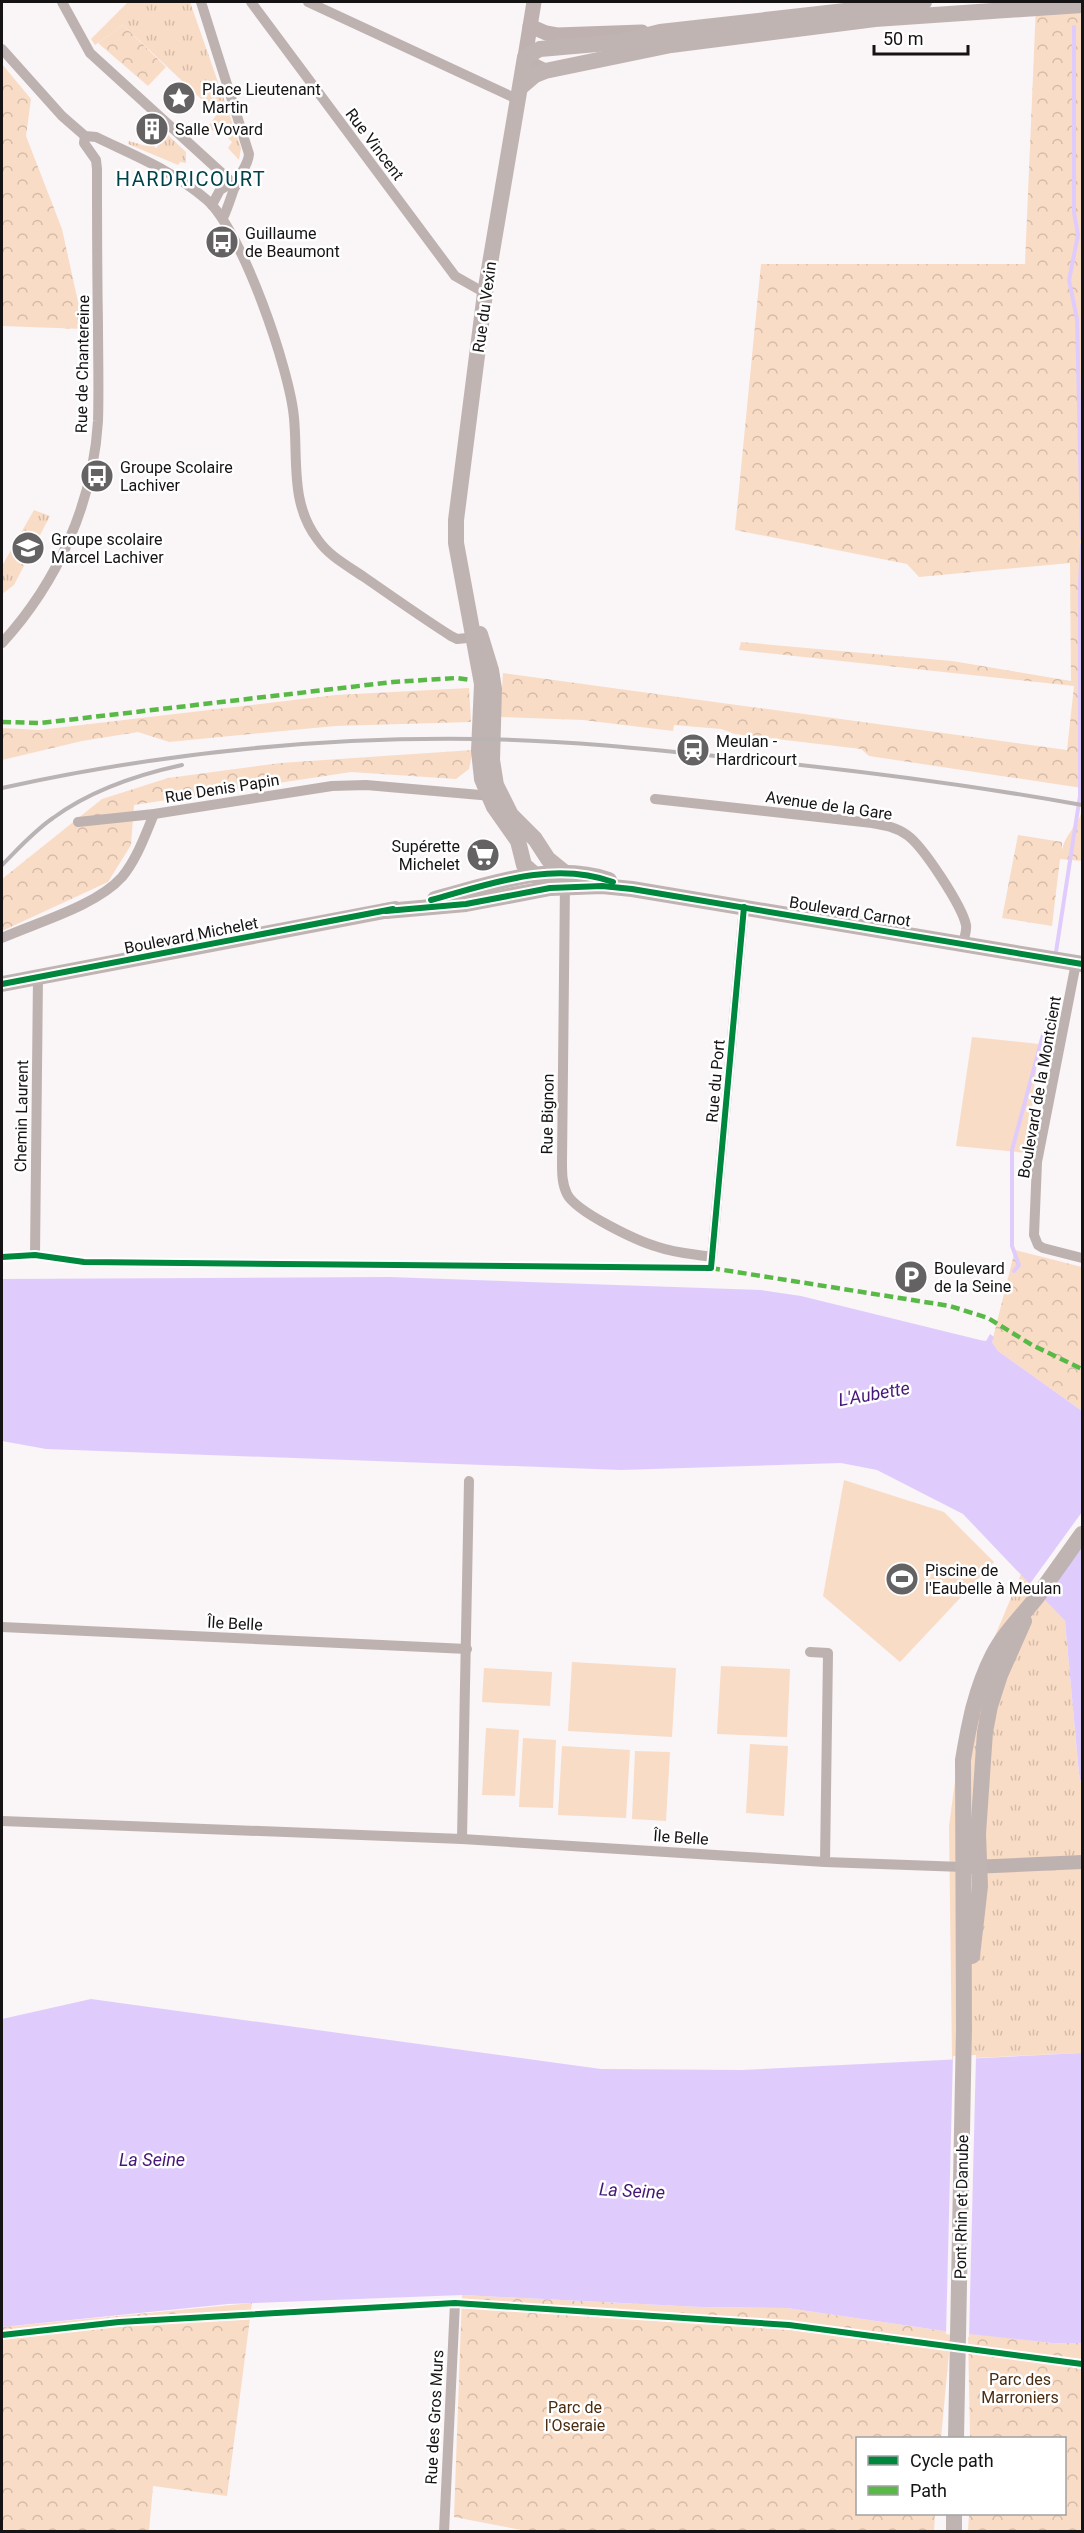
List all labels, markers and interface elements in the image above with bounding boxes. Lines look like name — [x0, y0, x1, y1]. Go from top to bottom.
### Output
scale bar — [874, 18, 968, 56]
text: 50 m — [883, 28, 923, 49]
place icon: Place Lieutenant Martin — [161, 80, 197, 116]
place label: Place Lieutenant Martin — [202, 80, 321, 117]
street label: Rue Vincent — [341, 105, 408, 184]
building icon: Salle Vovard — [134, 111, 170, 147]
place label: Salle Vovard — [175, 120, 263, 139]
district label: HARDRICOURT — [116, 167, 266, 191]
bus stop icon: Guillaume de Beaumont — [204, 224, 240, 260]
place label: Guillaume de Beaumont — [245, 224, 340, 261]
street label: Rue du Vexin — [469, 260, 500, 354]
street label: Rue de Chantereine — [72, 295, 93, 433]
bus stop icon: Groupe Scolaire Lachiver — [79, 458, 115, 494]
place label: Groupe Scolaire Lachiver — [120, 458, 233, 495]
school or university icon: Groupe scolaire Marcel Lachiver — [10, 530, 46, 566]
place label: Groupe scolaire Marcel Lachiver — [51, 530, 164, 567]
station icon: Meulan - Hardricourt — [675, 732, 711, 768]
place label: Meulan - Hardricourt — [716, 732, 797, 769]
street label: Rue Denis Papin — [164, 770, 281, 807]
street label: Avenue de la Gare — [764, 787, 893, 824]
place label: Supérette Michelet — [392, 837, 460, 874]
supermarket icon: Supérette Michelet — [465, 837, 501, 873]
street label: Boulevard Carnot — [788, 893, 912, 930]
street label: Boulevard Michelet — [123, 913, 260, 958]
street label: Boulevard de la Montcient — [1014, 994, 1065, 1180]
street label: Rue du Port — [702, 1039, 729, 1123]
street label: Chemin Laurent — [11, 1060, 32, 1172]
street label: Rue Bignon — [537, 1073, 558, 1155]
parking icon: Boulevard de la Seine — [893, 1259, 929, 1295]
place label: Boulevard de la Seine — [934, 1259, 1011, 1296]
water label: L'Aubette — [837, 1377, 911, 1410]
sports icon: Piscine de l'Eaubelle à Meulan — [884, 1561, 920, 1597]
place label: Piscine de l'Eaubelle à Meulan — [925, 1561, 1061, 1598]
street label: Île Belle — [206, 1613, 263, 1634]
street label: Île Belle — [652, 1826, 709, 1849]
street label: Pont Rhin et Danube — [951, 2135, 972, 2279]
water label: La Seine — [119, 2149, 185, 2170]
water label: La Seine — [598, 2178, 666, 2203]
street label: Rue des Gros Murs — [421, 2349, 448, 2485]
park label: Parc des Marroniers — [981, 2370, 1059, 2407]
park label: Parc de l'Oseraie — [545, 2398, 605, 2435]
legend — [856, 2437, 1066, 2515]
text: Cycle path — [910, 2450, 994, 2471]
text: Path — [910, 2480, 947, 2501]

